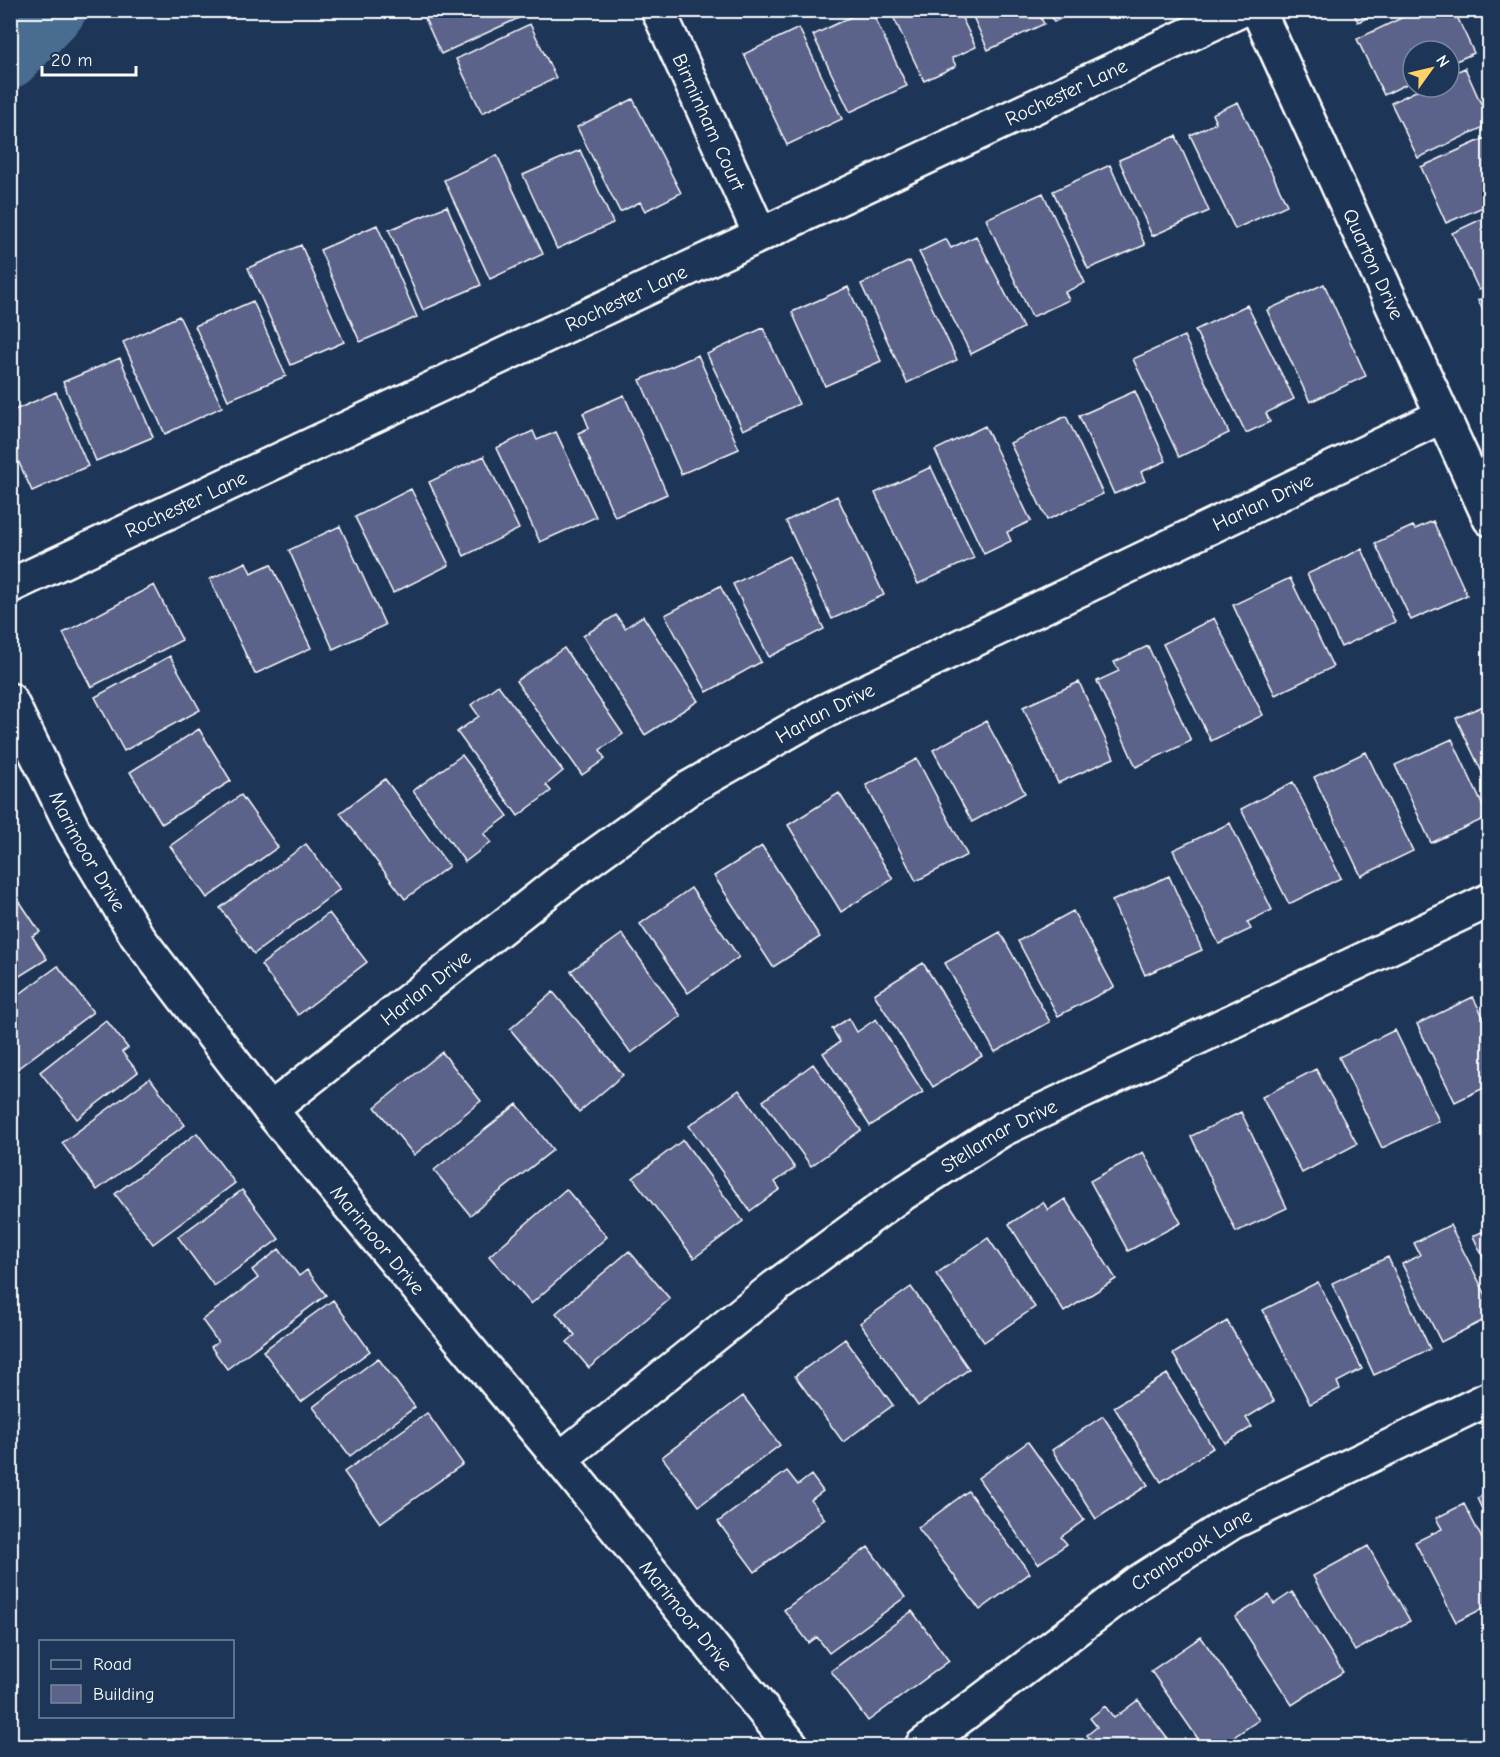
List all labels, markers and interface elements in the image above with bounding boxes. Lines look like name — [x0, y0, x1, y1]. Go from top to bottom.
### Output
scale bar — [42, 39, 136, 77]
north arrow — [1401, 39, 1461, 99]
text: 20 m — [51, 50, 92, 71]
street label: Birminham Court — [668, 50, 751, 195]
text: N — [1432, 52, 1453, 71]
street label: Rochester Lane — [1001, 53, 1131, 130]
street label: Quarton Drive — [1339, 205, 1409, 323]
street label: Rochester Lane — [561, 259, 691, 336]
street label: Rochester Lane — [121, 465, 250, 542]
street label: Harlan Drive — [1209, 468, 1317, 535]
street label: Harlan Drive — [771, 678, 878, 748]
street label: Marimoor Drive — [45, 787, 131, 916]
street label: Harlan Drive — [376, 945, 475, 1030]
street label: Stellamar Drive — [936, 1094, 1060, 1178]
street label: Marimoor Drive — [326, 1180, 430, 1299]
street label: Cranbrook Lane — [1127, 1503, 1256, 1595]
street label: Marimoor Drive — [635, 1556, 738, 1675]
legend — [39, 1640, 234, 1718]
text: Road — [93, 1654, 132, 1675]
text: Building — [93, 1684, 155, 1705]

